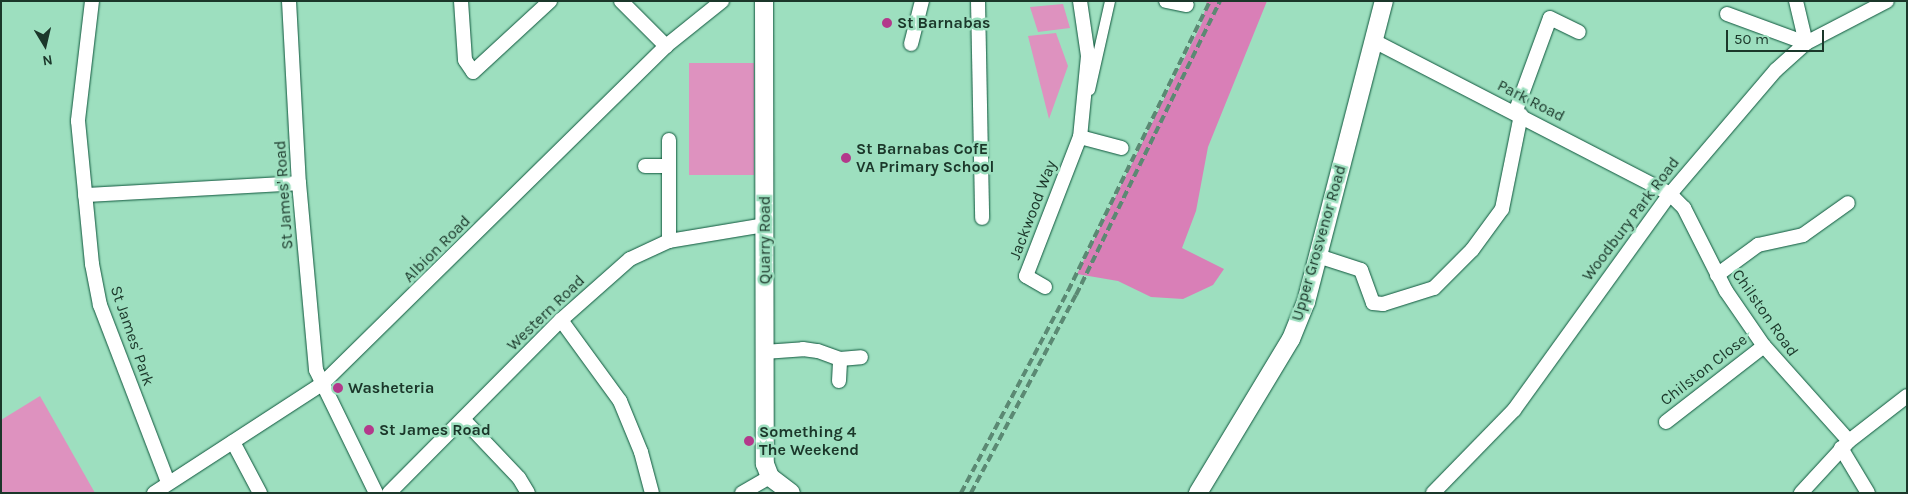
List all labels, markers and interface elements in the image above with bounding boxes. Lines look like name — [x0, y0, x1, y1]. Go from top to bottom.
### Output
place label: St Barnabas — [897, 13, 991, 33]
marker: St Barnabas — [881, 17, 893, 29]
north arrow — [20, 20, 70, 70]
scale bar — [1728, 20, 1826, 52]
text: 50 m — [1734, 30, 1769, 48]
text: N — [41, 51, 54, 69]
street label: Park Road — [1494, 76, 1568, 126]
place label: St Barnabas CofE VA Primary School — [856, 139, 994, 177]
street label: St James' Road — [271, 140, 297, 250]
marker: St Barnabas CofE VA Primary School — [840, 152, 852, 164]
street label: Woodbury Park Road — [1578, 153, 1684, 285]
street label: Jackwood Way — [1005, 158, 1061, 262]
street label: Upper Grosvenor Road — [1288, 163, 1350, 323]
street label: Quarry Road — [755, 196, 775, 284]
street label: Albion Road — [399, 211, 475, 287]
street label: Chilston Road — [1728, 266, 1802, 360]
street label: Western Road — [503, 271, 589, 355]
street label: St James' Park — [106, 283, 158, 389]
street label: Chilston Close — [1657, 330, 1751, 410]
place label: Washeteria — [348, 378, 434, 398]
marker: Washeteria — [332, 382, 344, 394]
place label: St James Road — [379, 420, 491, 440]
place label: Something 4 The Weekend — [759, 422, 859, 460]
marker: St James Road — [363, 424, 375, 436]
marker: Something 4 The Weekend — [743, 435, 755, 447]

